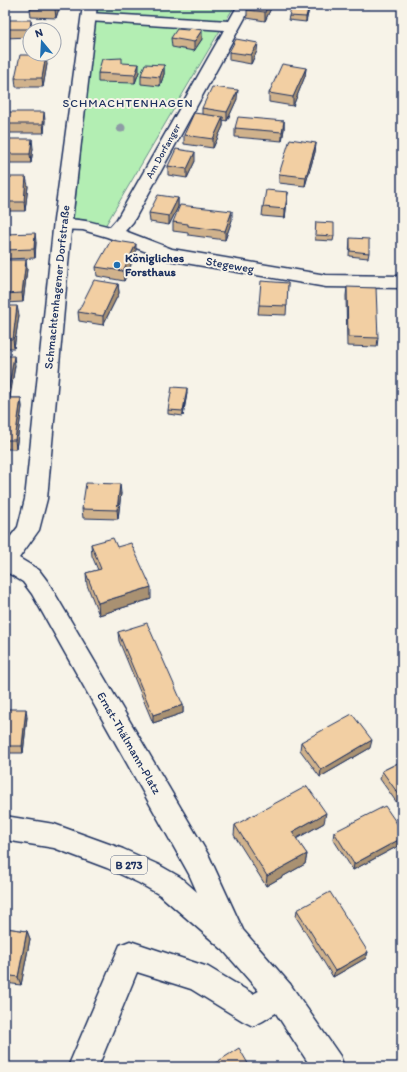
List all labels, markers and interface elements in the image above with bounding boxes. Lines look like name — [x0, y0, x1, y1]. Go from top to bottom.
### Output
north arrow — [22, 22, 62, 62]
text: N — [34, 26, 45, 40]
district label: SCHMACHTENHAGEN — [62, 96, 194, 110]
street label: Am Dorfanger — [143, 121, 183, 181]
street label: Schmachtenhagener Dorfstraße — [41, 204, 73, 370]
place label: Königliches Forsthaus — [125, 251, 185, 279]
street label: Stegeweg — [205, 254, 256, 276]
marker: Königliches Forsthaus — [112, 260, 122, 270]
street label: Ernst-Thälmann-Platz — [94, 689, 164, 797]
road number: B 273 — [111, 856, 147, 874]

